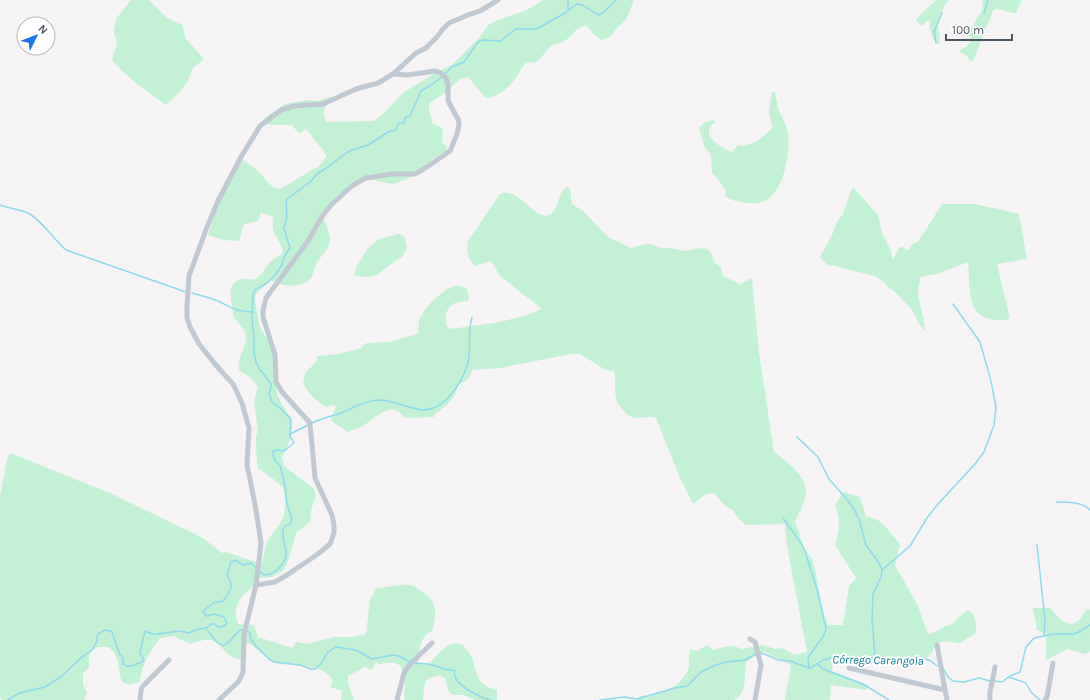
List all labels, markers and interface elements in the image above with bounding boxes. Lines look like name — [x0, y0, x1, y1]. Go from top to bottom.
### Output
north arrow — [16, 16, 56, 56]
scale bar — [946, 16, 1012, 42]
text: N — [36, 22, 50, 37]
text: 100 m — [952, 23, 984, 37]
water label: Córrego Carangola — [832, 652, 924, 668]

